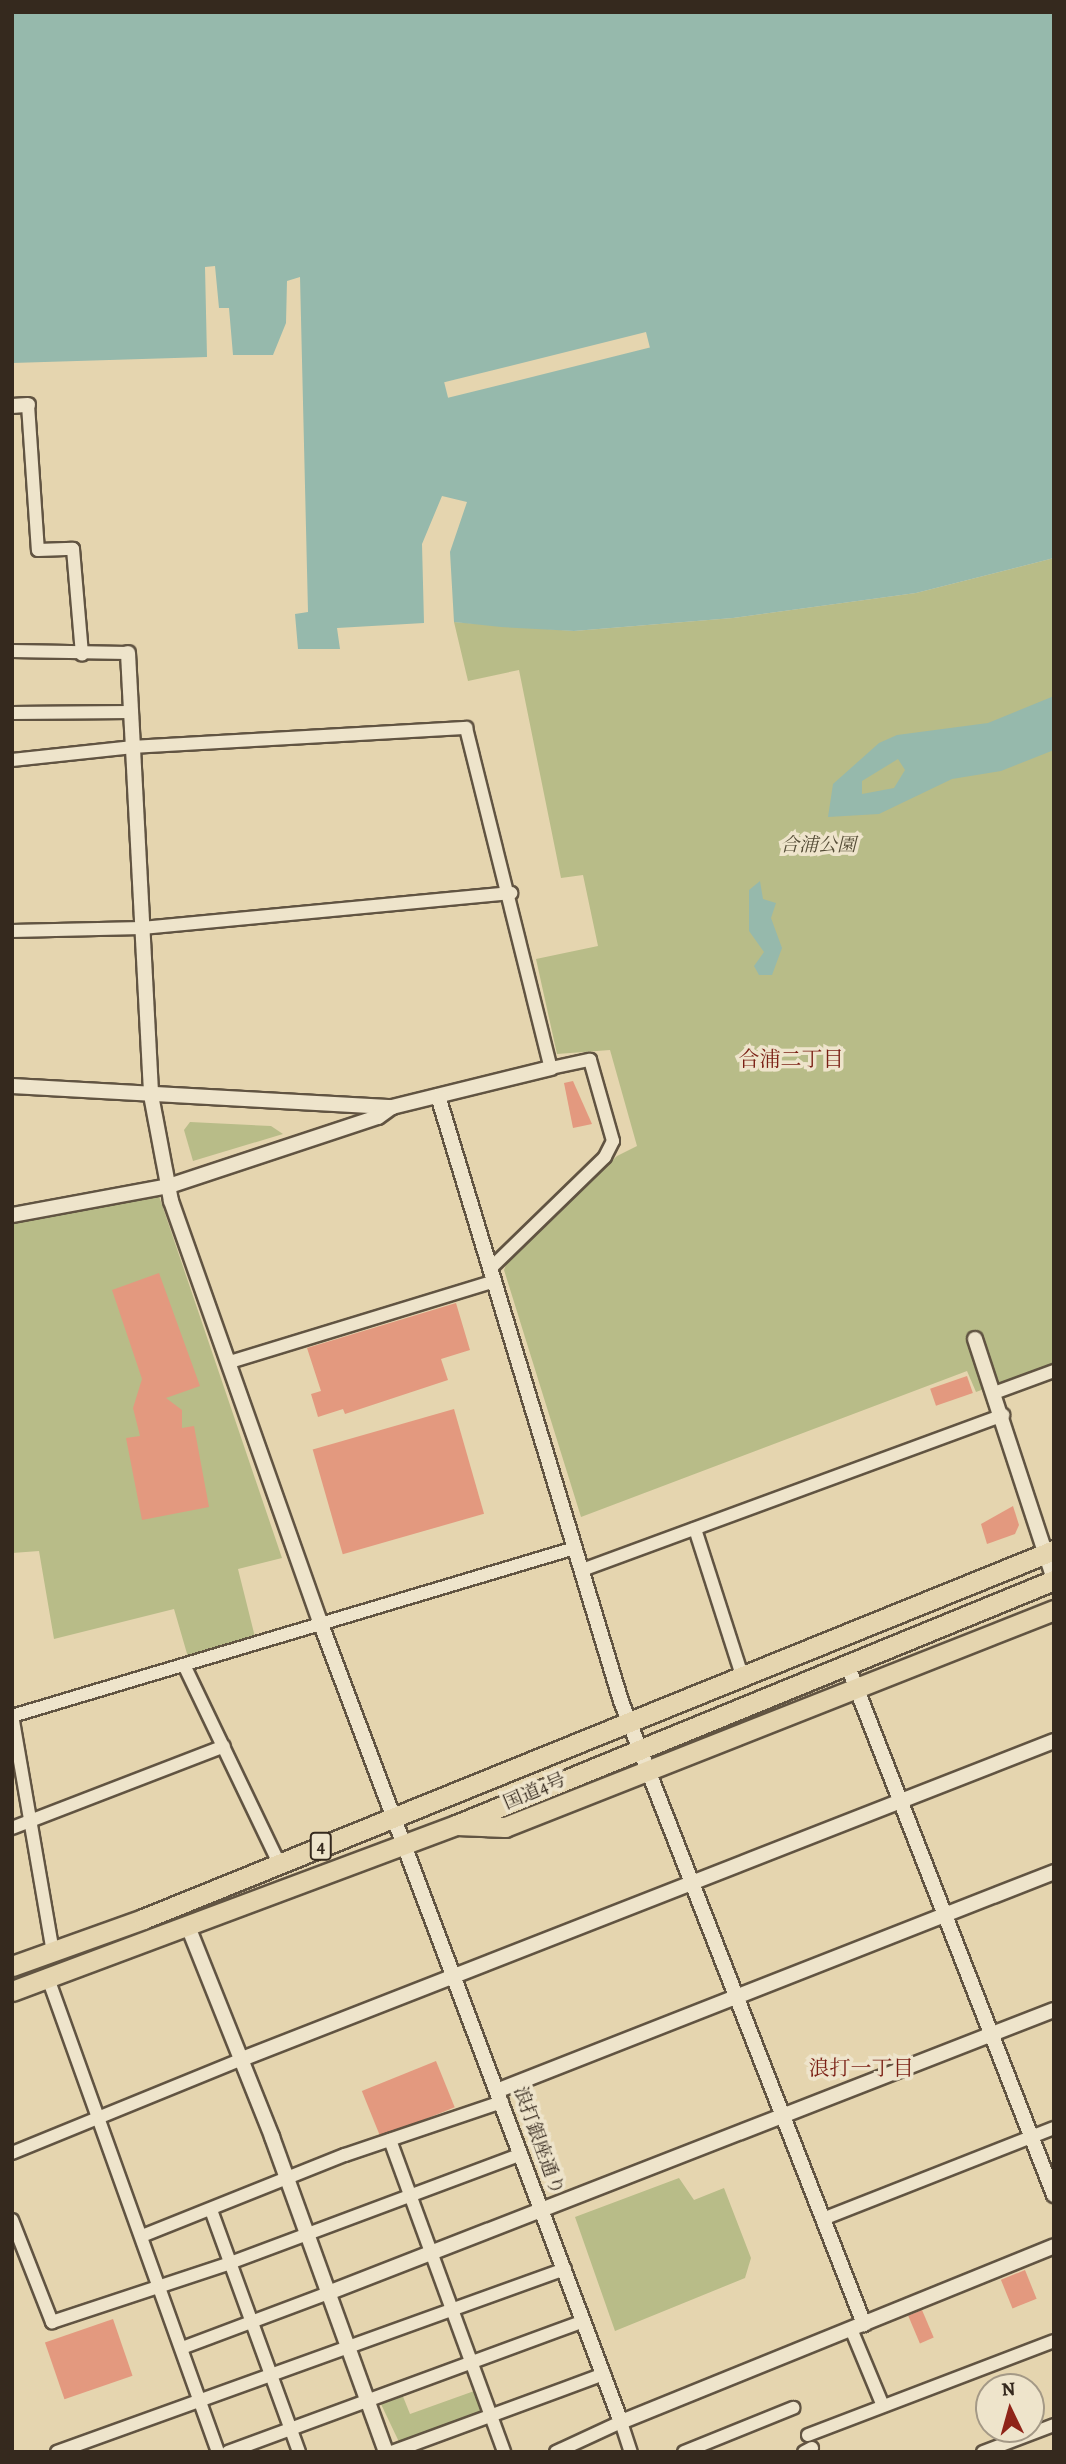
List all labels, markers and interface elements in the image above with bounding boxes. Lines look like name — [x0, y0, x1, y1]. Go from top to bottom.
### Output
park label: 合浦公園 — [780, 835, 856, 857]
district label: 合浦二丁目 — [739, 1046, 843, 1072]
street label: 国道4号 — [500, 1769, 570, 1815]
road number: 4 — [309, 1832, 333, 1860]
district label: 浪打一丁目 — [809, 2055, 913, 2081]
street label: 浪打銀座通り — [508, 2084, 568, 2198]
north arrow — [975, 2373, 1045, 2443]
text: N — [1000, 2376, 1016, 2403]

